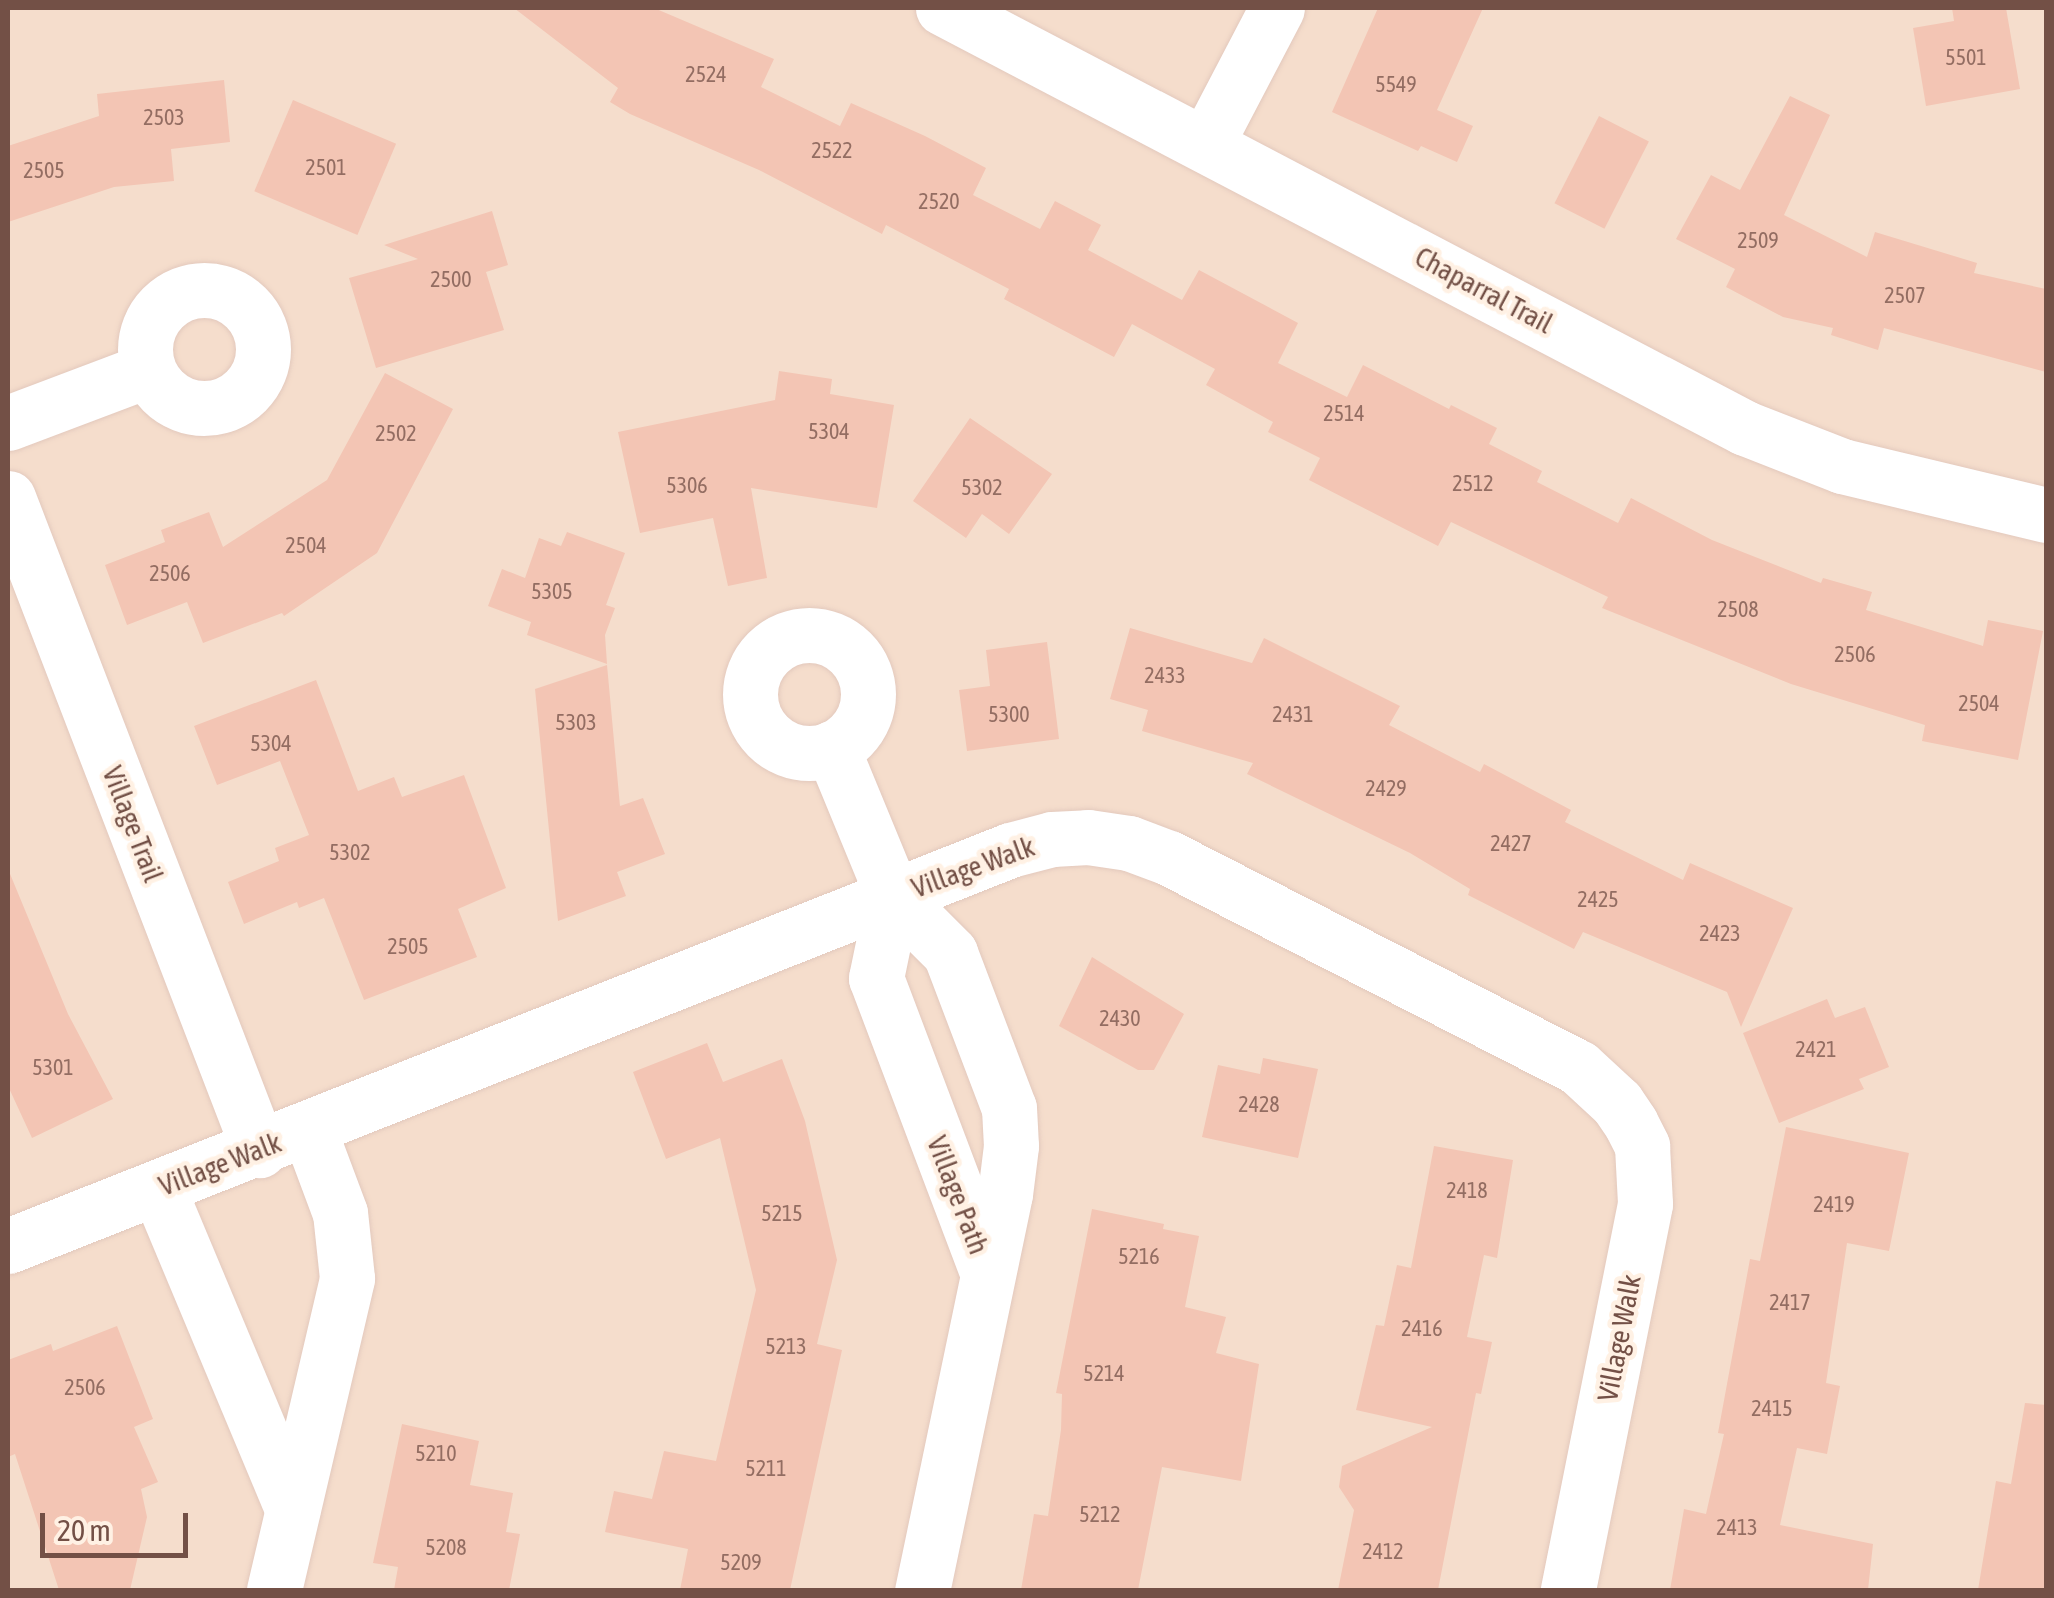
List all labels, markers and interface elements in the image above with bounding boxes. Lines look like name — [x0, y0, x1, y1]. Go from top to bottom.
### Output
house number: 5501 — [1945, 45, 1987, 71]
house number: 2524 — [685, 62, 727, 88]
house number: 5549 — [1375, 72, 1417, 98]
house number: 2503 — [143, 105, 185, 131]
house number: 2522 — [811, 138, 853, 164]
house number: 2501 — [305, 155, 347, 181]
house number: 2505 — [23, 158, 65, 184]
house number: 2520 — [918, 189, 960, 215]
house number: 2509 — [1737, 228, 1779, 254]
street label: Chaparral Trail — [1409, 240, 1559, 340]
house number: 2500 — [430, 267, 472, 293]
house number: 2507 — [1884, 283, 1926, 309]
house number: 2514 — [1323, 401, 1365, 427]
house number: 5304 — [808, 419, 850, 445]
house number: 2502 — [375, 421, 417, 447]
house number: 2512 — [1452, 471, 1494, 497]
house number: 5306 — [666, 473, 708, 499]
house number: 5302 — [961, 475, 1003, 501]
house number: 2504 — [285, 533, 327, 559]
house number: 2506 — [149, 561, 191, 587]
house number: 5305 — [531, 579, 573, 605]
house number: 2508 — [1717, 597, 1759, 623]
house number: 2506 — [1834, 642, 1876, 668]
house number: 2433 — [1144, 663, 1186, 689]
house number: 2504 — [1958, 691, 2000, 717]
house number: 5300 — [988, 702, 1030, 728]
house number: 2431 — [1272, 702, 1314, 728]
house number: 5303 — [555, 710, 597, 736]
house number: 5304 — [250, 731, 292, 757]
street label: Village Trail — [96, 761, 170, 887]
house number: 2429 — [1365, 776, 1407, 802]
street label: Village Walk — [907, 829, 1039, 905]
house number: 2427 — [1490, 831, 1532, 857]
house number: 5302 — [329, 840, 371, 866]
house number: 2425 — [1577, 887, 1619, 913]
house number: 2423 — [1699, 921, 1741, 947]
house number: 2505 — [387, 934, 429, 960]
house number: 2430 — [1099, 1006, 1141, 1032]
house number: 2421 — [1795, 1037, 1837, 1063]
house number: 5301 — [32, 1055, 74, 1081]
house number: 2428 — [1238, 1092, 1280, 1118]
street label: Village Walk — [154, 1125, 286, 1203]
street label: Village Path — [920, 1131, 996, 1259]
house number: 2418 — [1446, 1178, 1488, 1204]
house number: 2419 — [1813, 1192, 1855, 1218]
house number: 5215 — [761, 1201, 803, 1227]
house number: 5216 — [1118, 1244, 1160, 1270]
street label: Village Walk — [1590, 1272, 1648, 1404]
house number: 2417 — [1769, 1290, 1811, 1316]
house number: 2416 — [1401, 1316, 1443, 1342]
house number: 5213 — [765, 1334, 807, 1360]
house number: 5214 — [1083, 1361, 1125, 1387]
house number: 2506 — [64, 1375, 106, 1401]
house number: 2415 — [1751, 1396, 1793, 1422]
house number: 5210 — [415, 1441, 457, 1467]
house number: 5211 — [745, 1456, 787, 1482]
scale bar — [45, 1493, 192, 1555]
house number: 5212 — [1079, 1502, 1121, 1528]
text: 20 m — [57, 1513, 111, 1547]
house number: 2413 — [1716, 1515, 1758, 1541]
house number: 5208 — [425, 1535, 467, 1561]
house number: 2412 — [1362, 1539, 1404, 1565]
house number: 5209 — [720, 1550, 762, 1576]

